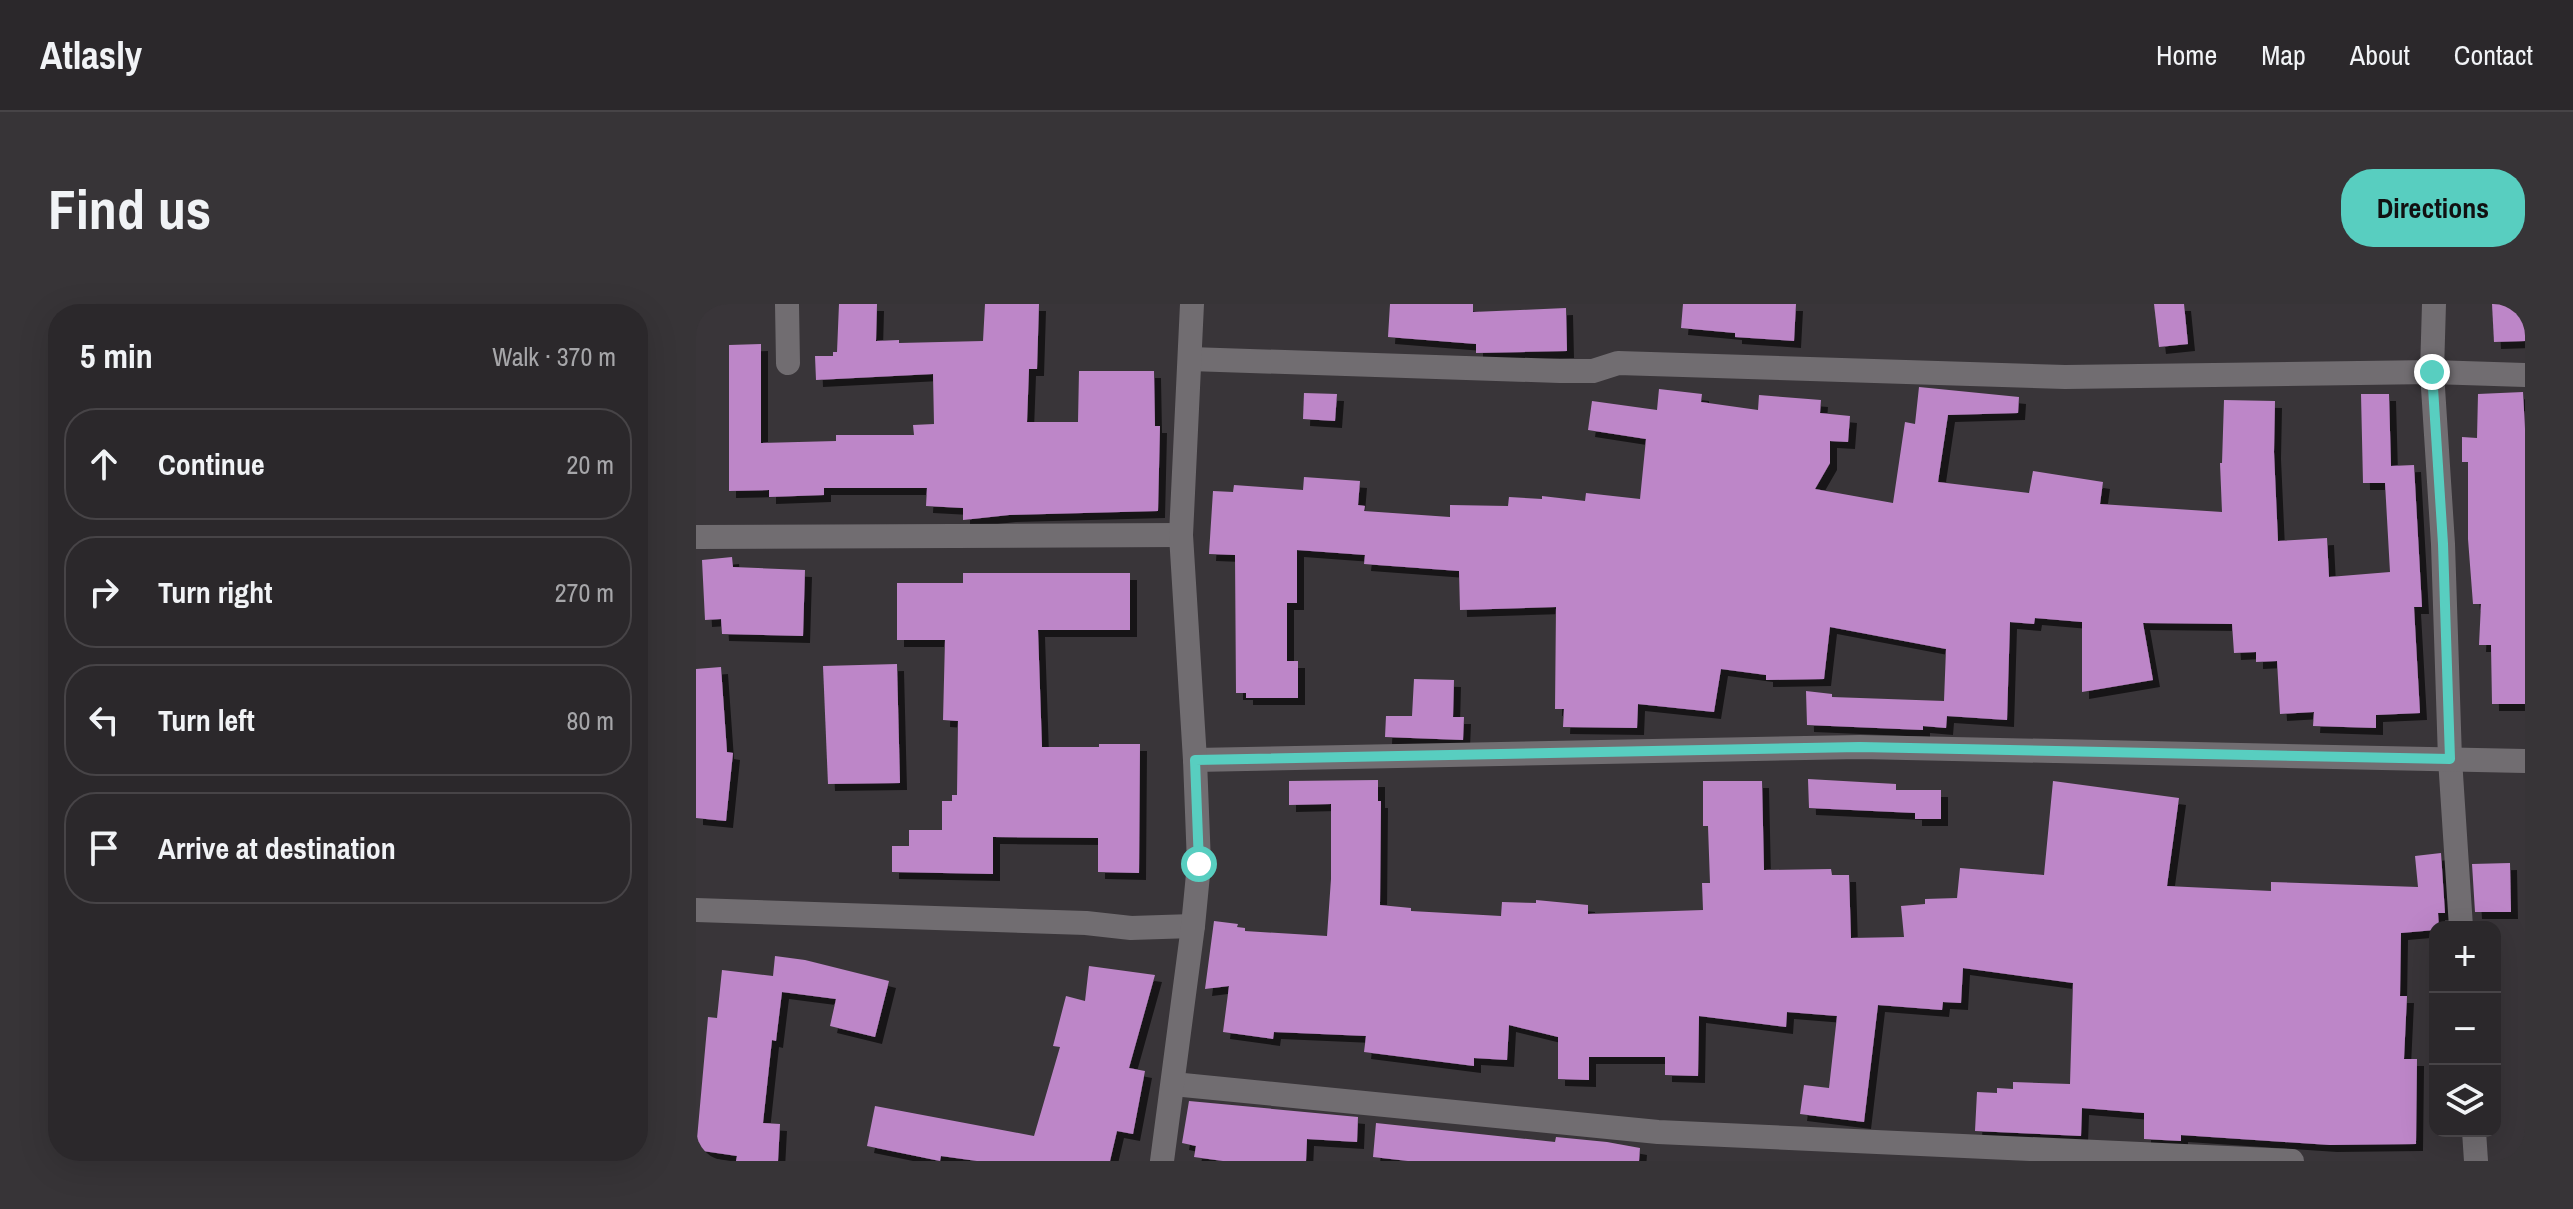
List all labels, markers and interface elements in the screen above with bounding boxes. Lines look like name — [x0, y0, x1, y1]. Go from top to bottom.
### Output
text: Atlasly — [40, 30, 142, 81]
text: Home — [2156, 36, 2217, 74]
text: Map — [2261, 36, 2306, 74]
text: About — [2350, 36, 2410, 74]
text: Contact — [2454, 36, 2533, 74]
button: Directions — [2341, 169, 2525, 247]
text: Find us — [48, 171, 211, 246]
text: 5 min — [80, 333, 153, 379]
text: Walk · 370 m — [492, 339, 616, 374]
route end — [2414, 354, 2450, 390]
icon: ahead — [82, 442, 126, 486]
text: Continue — [158, 444, 265, 484]
text: 20 m — [567, 447, 614, 482]
icon: right — [82, 570, 126, 614]
text: Turn right — [158, 572, 272, 612]
text: 270 m — [555, 575, 614, 610]
icon: left — [82, 698, 126, 742]
text: Turn left — [158, 700, 255, 740]
text: 80 m — [567, 703, 614, 738]
icon: arrive — [82, 826, 126, 870]
text: Arrive at destination — [158, 828, 396, 868]
route start — [1181, 846, 1217, 882]
map controls — [2429, 921, 2501, 1137]
button: + — [2429, 921, 2501, 993]
button: − — [2429, 993, 2501, 1065]
button: layers — [2429, 1065, 2501, 1137]

